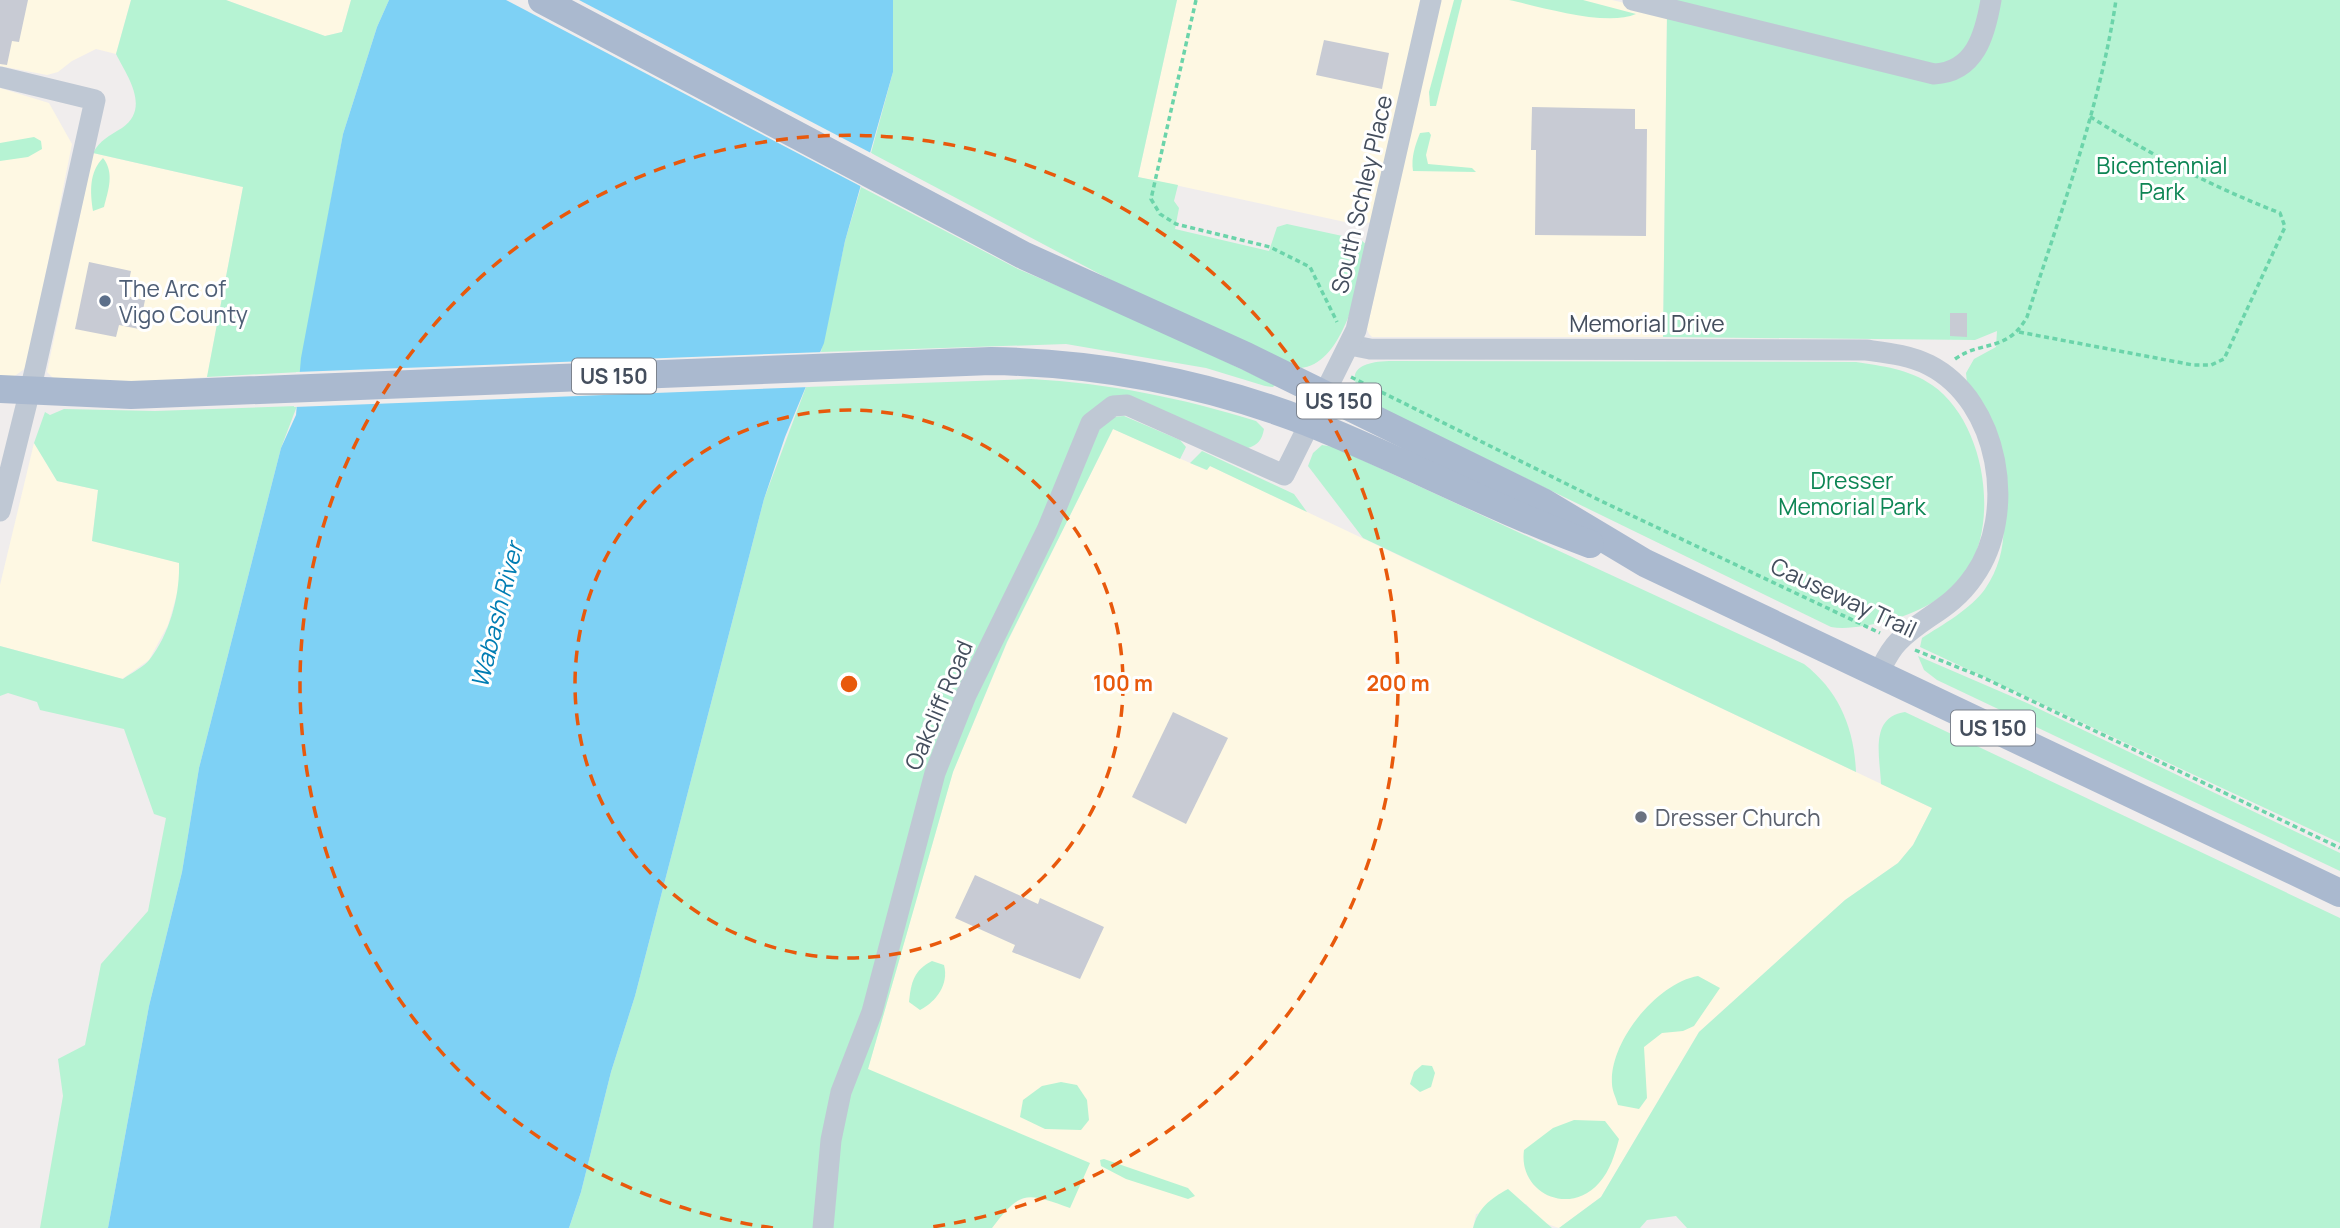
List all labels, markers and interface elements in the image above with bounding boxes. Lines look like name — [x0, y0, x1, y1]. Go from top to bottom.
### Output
street label: South Schley Place — [1323, 92, 1399, 296]
park label: Bicentennial Park — [2096, 149, 2228, 207]
place label: The Arc of Vigo County — [119, 272, 248, 330]
marker: The Arc of Vigo County — [97, 293, 113, 309]
street label: Memorial Drive — [1569, 307, 1725, 339]
road number: US 150 — [572, 358, 656, 394]
road number: US 150 — [1297, 384, 1381, 418]
park label: Dresser Memorial Park — [1778, 464, 1926, 522]
water label: Wabash River — [462, 535, 531, 691]
street label: Causeway Trail — [1766, 549, 1922, 645]
street label: Oakcliff Road — [896, 635, 980, 775]
text: 100 m — [1093, 669, 1153, 697]
text: 200 m — [1366, 669, 1430, 697]
centre of rings — [837, 672, 861, 696]
road number: US 150 — [1951, 710, 2035, 746]
place label: Dresser Church — [1655, 801, 1821, 833]
marker: Dresser Church — [1633, 809, 1649, 825]

